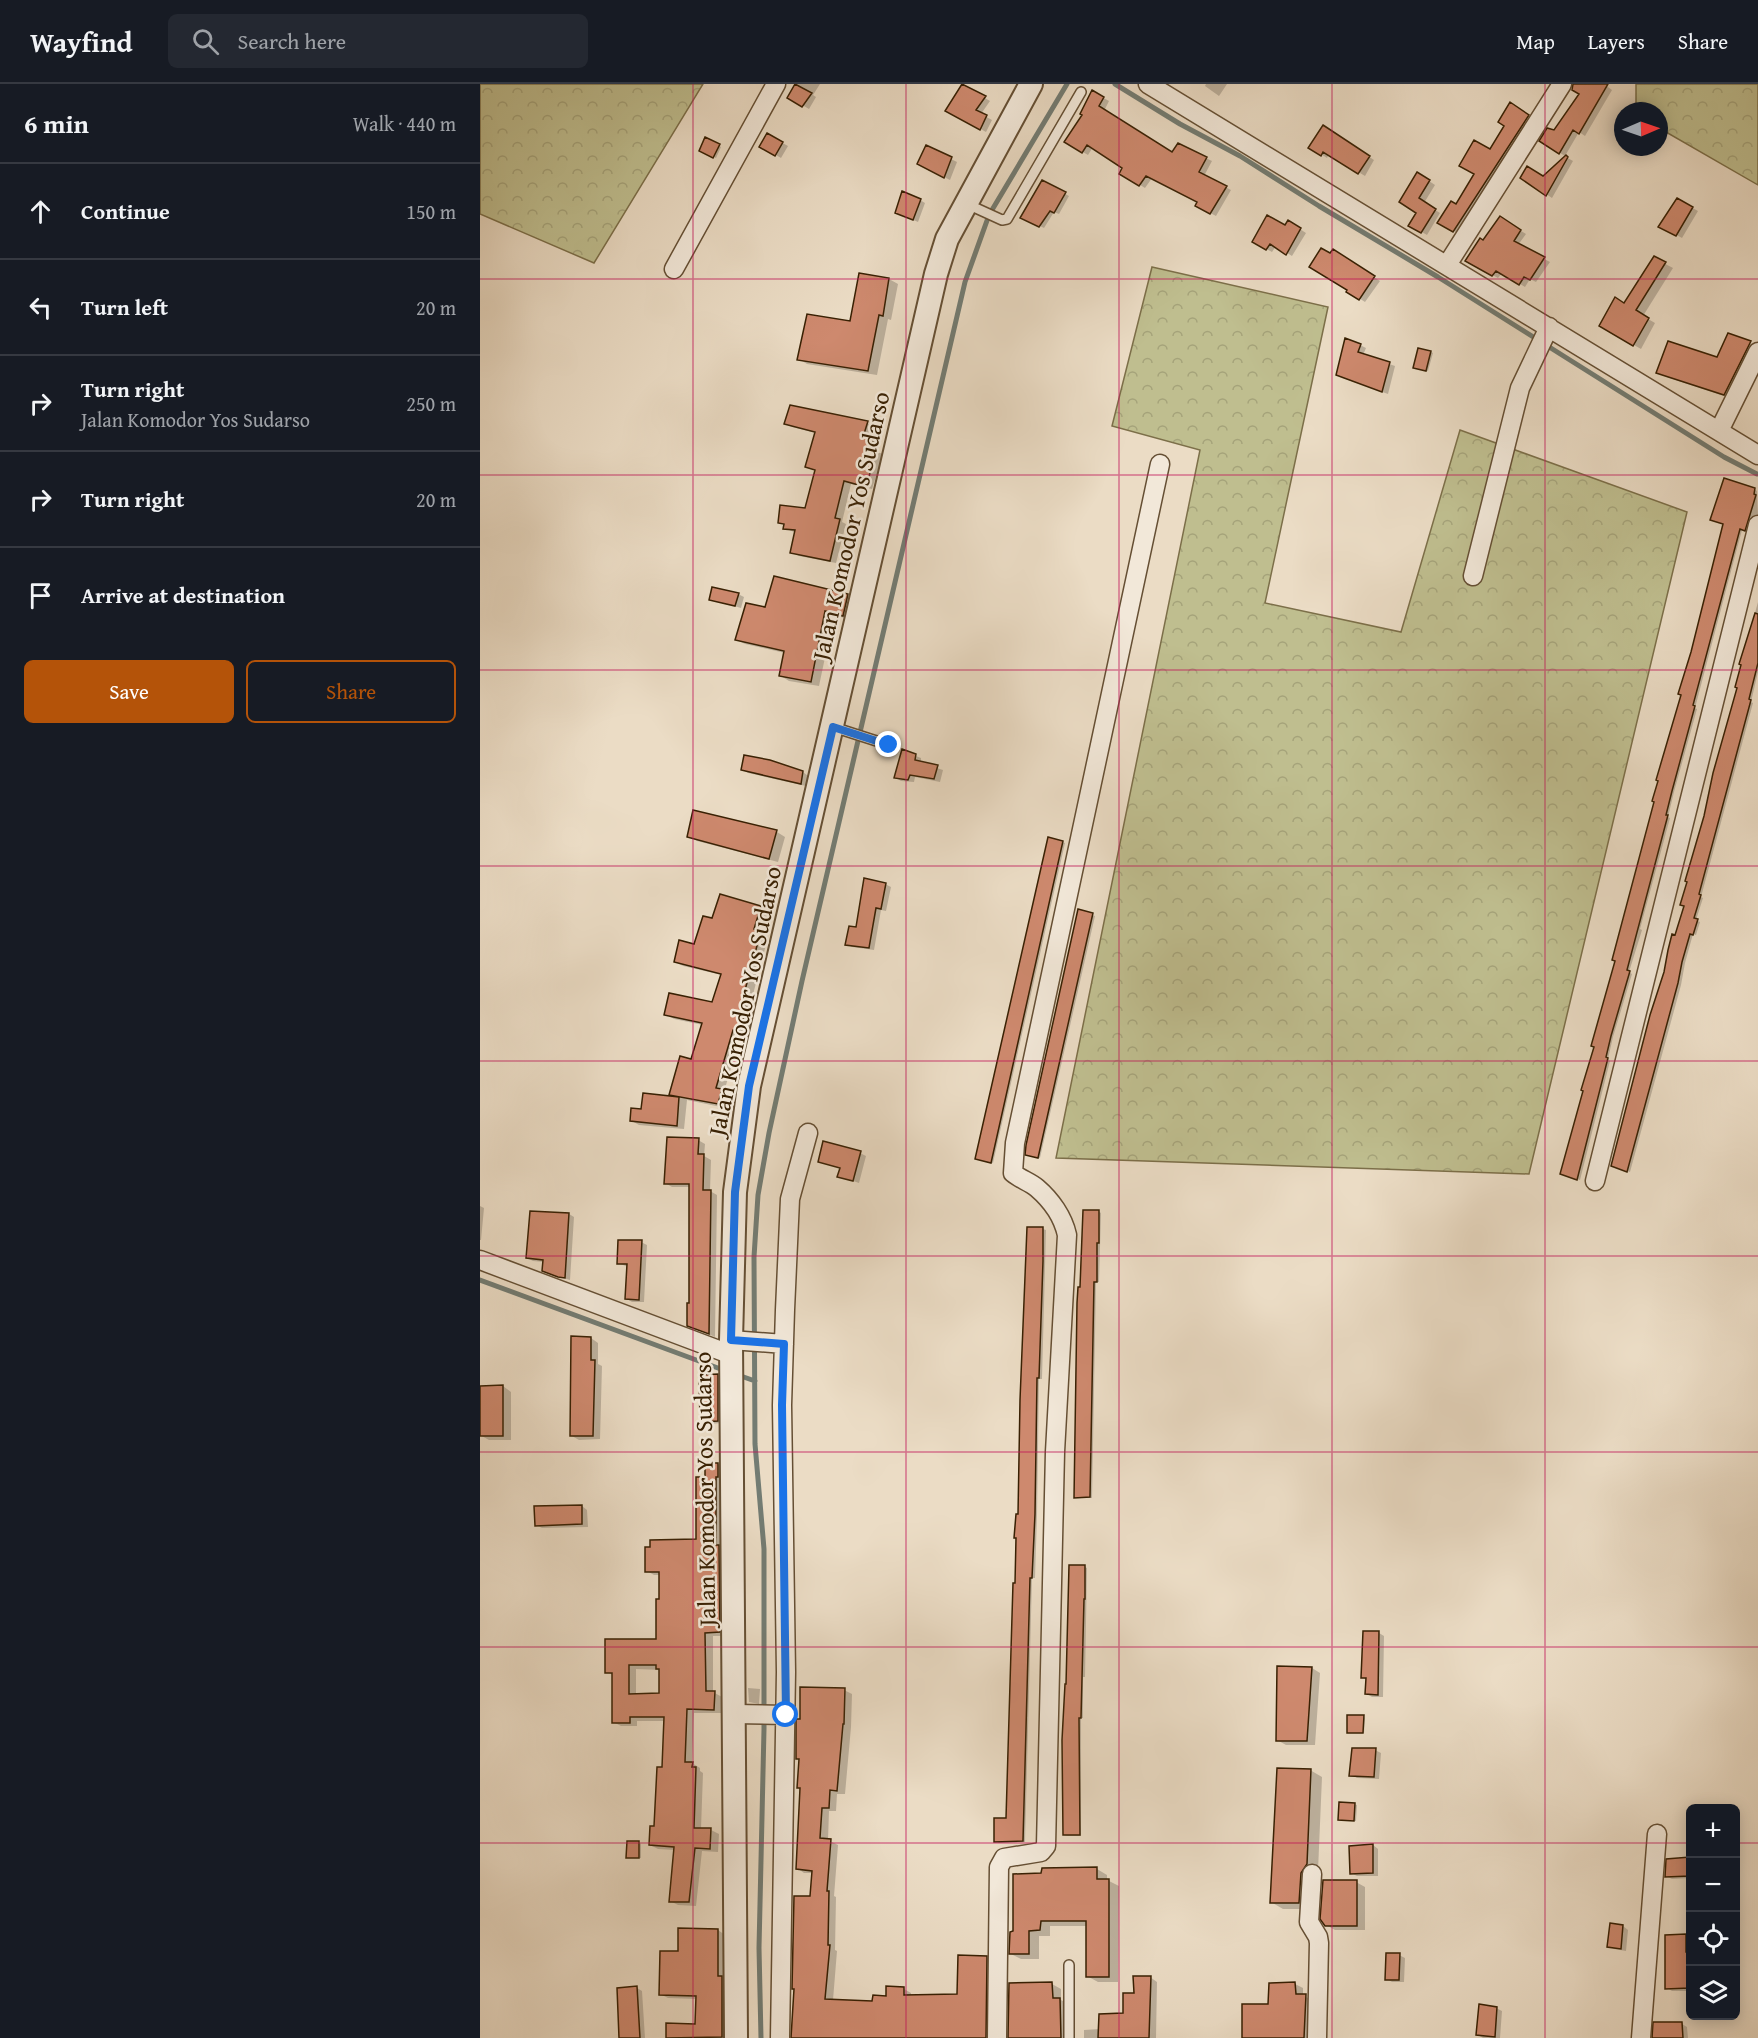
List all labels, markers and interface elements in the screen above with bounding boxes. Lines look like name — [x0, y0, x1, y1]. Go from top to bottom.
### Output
search box — [168, 14, 588, 68]
text: Wayfind — [30, 21, 132, 62]
icon: search — [189, 25, 222, 58]
text: Search here — [237, 25, 346, 57]
text: Map — [1516, 26, 1555, 57]
text: Layers — [1588, 26, 1645, 57]
text: Share — [1678, 26, 1728, 57]
north arrow — [1614, 102, 1668, 156]
text: 6 min — [24, 104, 89, 143]
text: Walk · 440 m — [353, 109, 456, 138]
icon: ahead — [24, 195, 57, 228]
text: Continue — [81, 195, 170, 227]
text: 150 m — [406, 197, 456, 226]
icon: left — [24, 291, 57, 324]
text: Turn left — [81, 291, 168, 323]
text: 20 m — [416, 293, 456, 322]
text: Turn right — [81, 373, 184, 405]
icon: right — [24, 387, 57, 420]
street label: Jalan Komodor Yos Sudarso — [802, 388, 898, 667]
text: 250 m — [406, 389, 456, 418]
text: Jalan Komodor Yos Sudarso — [81, 405, 310, 434]
icon: right — [24, 483, 57, 516]
text: Turn right — [81, 483, 184, 515]
text: 20 m — [416, 485, 456, 514]
icon: arrive — [24, 579, 57, 612]
text: Arrive at destination — [81, 579, 285, 611]
button: Save — [24, 660, 234, 723]
button: Share — [246, 660, 456, 723]
route end — [875, 731, 901, 757]
street label: Jalan Komodor Yos Sudarso — [698, 863, 790, 1142]
street label: Jalan Komodor Yos Sudarso — [685, 1351, 724, 1630]
route start — [772, 1701, 798, 1727]
map controls — [1686, 1804, 1740, 2020]
button: + — [1686, 1804, 1740, 1858]
button: − — [1686, 1858, 1740, 1912]
button: locate — [1686, 1912, 1740, 1966]
button: layers — [1686, 1966, 1740, 2020]

